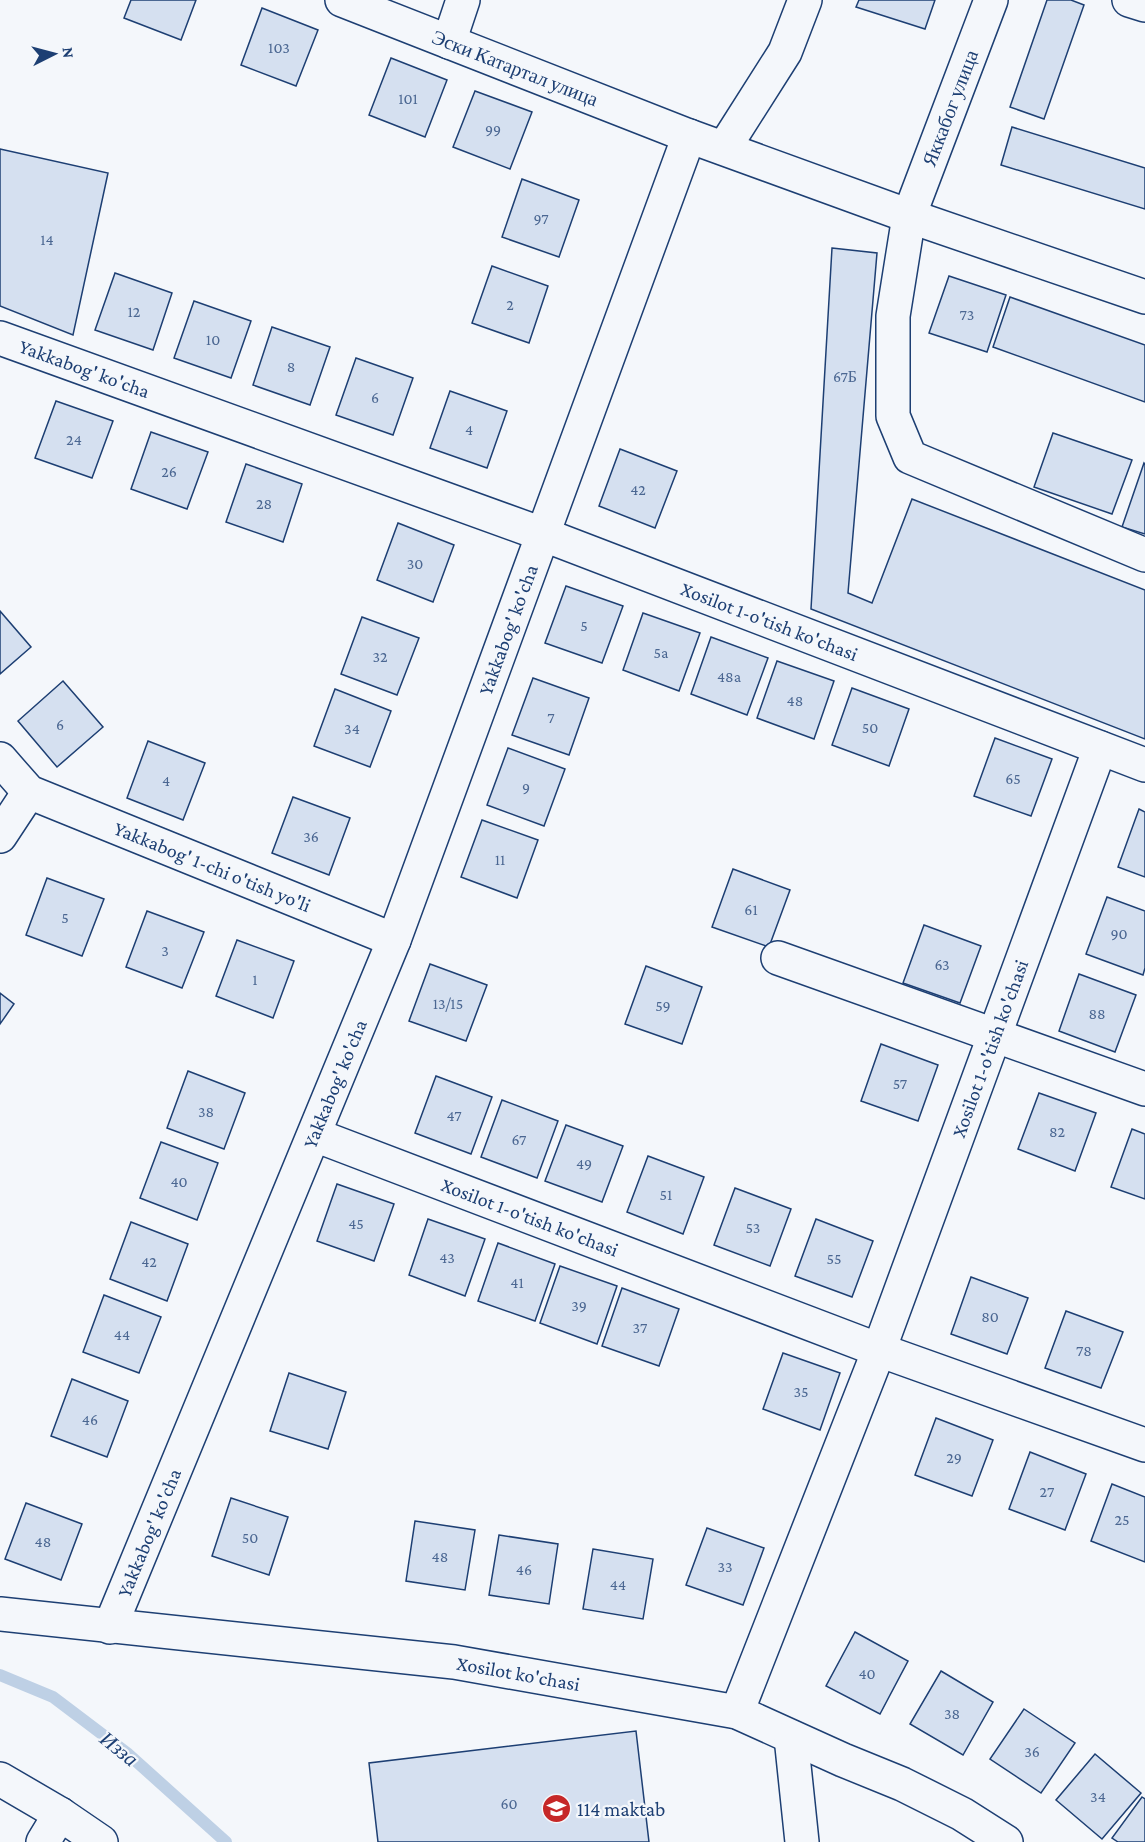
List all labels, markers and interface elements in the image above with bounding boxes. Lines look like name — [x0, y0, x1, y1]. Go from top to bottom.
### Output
north arrow — [24, 24, 84, 84]
street label: Эски Катартал улица — [429, 25, 601, 110]
house number: 103 — [268, 39, 290, 56]
text: N — [59, 46, 77, 59]
street label: Яккабог улица — [918, 47, 983, 170]
house number: 101 — [398, 90, 418, 107]
house number: 99 — [485, 121, 501, 138]
house number: 97 — [533, 210, 549, 227]
house number: 14 — [40, 231, 54, 248]
house number: 2 — [506, 296, 514, 313]
house number: 12 — [128, 303, 141, 320]
house number: 73 — [960, 306, 974, 323]
house number: 10 — [206, 331, 220, 348]
street label: Yakkabog' ko'cha — [16, 335, 153, 402]
house number: 8 — [287, 358, 295, 375]
house number: 67Б — [833, 368, 857, 385]
house number: 6 — [371, 389, 379, 406]
house number: 4 — [465, 421, 473, 438]
house number: 24 — [66, 431, 82, 448]
house number: 26 — [161, 463, 177, 480]
house number: 42 — [630, 481, 646, 498]
house number: 28 — [256, 495, 272, 512]
house number: 30 — [407, 555, 423, 572]
street label: Yakkabog' ko'cha — [474, 561, 542, 698]
street label: Xosilot 1-o'tish ko'chasi — [678, 577, 861, 665]
house number: 5 — [580, 617, 588, 634]
house number: 5a — [654, 644, 669, 661]
house number: 32 — [372, 648, 388, 665]
house number: 48a — [717, 668, 742, 685]
house number: 48 — [787, 692, 803, 709]
house number: 7 — [547, 709, 555, 726]
house number: 6 — [56, 716, 64, 733]
house number: 50 — [862, 719, 878, 736]
house number: 34 — [344, 720, 360, 737]
house number: 65 — [1005, 770, 1021, 787]
house number: 4 — [162, 772, 170, 789]
house number: 9 — [522, 779, 530, 796]
street label: Yakkabog' 1-chi o'tish yo'li — [111, 817, 314, 916]
house number: 36 — [303, 828, 319, 845]
house number: 11 — [495, 851, 505, 868]
house number: 61 — [744, 901, 758, 918]
house number: 5 — [61, 909, 69, 926]
house number: 90 — [1110, 925, 1128, 942]
house number: 3 — [161, 942, 169, 959]
house number: 63 — [934, 956, 950, 973]
street label: Xosilot 1-o'tish ko'chasi — [947, 957, 1032, 1140]
house number: 1 — [252, 971, 258, 988]
house number: 13/15 — [433, 995, 463, 1012]
house number: 59 — [655, 997, 671, 1014]
house number: 88 — [1088, 1005, 1106, 1022]
street label: Yakkabog' ko'cha — [298, 1016, 371, 1151]
house number: 57 — [893, 1075, 908, 1092]
house number: 38 — [198, 1103, 214, 1120]
house number: 47 — [446, 1107, 462, 1124]
house number: 82 — [1049, 1123, 1065, 1140]
house number: 67 — [512, 1131, 527, 1148]
house number: 49 — [576, 1155, 592, 1172]
house number: 40 — [170, 1173, 188, 1190]
street label: Xosilot 1-o'tish ko'chasi — [438, 1173, 622, 1261]
house number: 51 — [660, 1186, 672, 1203]
house number: 45 — [348, 1215, 364, 1232]
house number: 53 — [746, 1219, 760, 1236]
house number: 43 — [439, 1249, 455, 1266]
house number: 55 — [827, 1250, 841, 1267]
house number: 42 — [141, 1253, 157, 1270]
house number: 41 — [510, 1274, 524, 1291]
house number: 39 — [571, 1297, 587, 1314]
house number: 80 — [981, 1308, 999, 1325]
house number: 37 — [633, 1319, 648, 1336]
house number: 44 — [114, 1326, 130, 1343]
house number: 78 — [1076, 1342, 1092, 1359]
house number: 35 — [793, 1383, 809, 1400]
house number: 46 — [82, 1411, 98, 1428]
house number: 29 — [946, 1449, 962, 1466]
street label: Yakkabog' ko'cha — [113, 1465, 185, 1600]
house number: 27 — [1040, 1483, 1055, 1500]
house number: 25 — [1114, 1511, 1130, 1528]
house number: 50 — [242, 1529, 258, 1546]
house number: 48 — [35, 1533, 51, 1550]
house number: 48 — [432, 1548, 448, 1565]
house number: 33 — [717, 1558, 733, 1575]
house number: 46 — [516, 1561, 532, 1578]
house number: 44 — [610, 1576, 626, 1593]
street label: Xosilot ko'chasi — [455, 1652, 582, 1695]
house number: 40 — [858, 1665, 876, 1682]
house number: 38 — [944, 1705, 960, 1722]
water label: Изза — [94, 1726, 143, 1771]
house number: 36 — [1024, 1743, 1040, 1760]
house number: 34 — [1090, 1788, 1106, 1805]
school or university icon: 114 maktab — [540, 1793, 572, 1825]
house number: 60 — [500, 1795, 518, 1812]
place label: 114 maktab — [577, 1798, 665, 1820]

